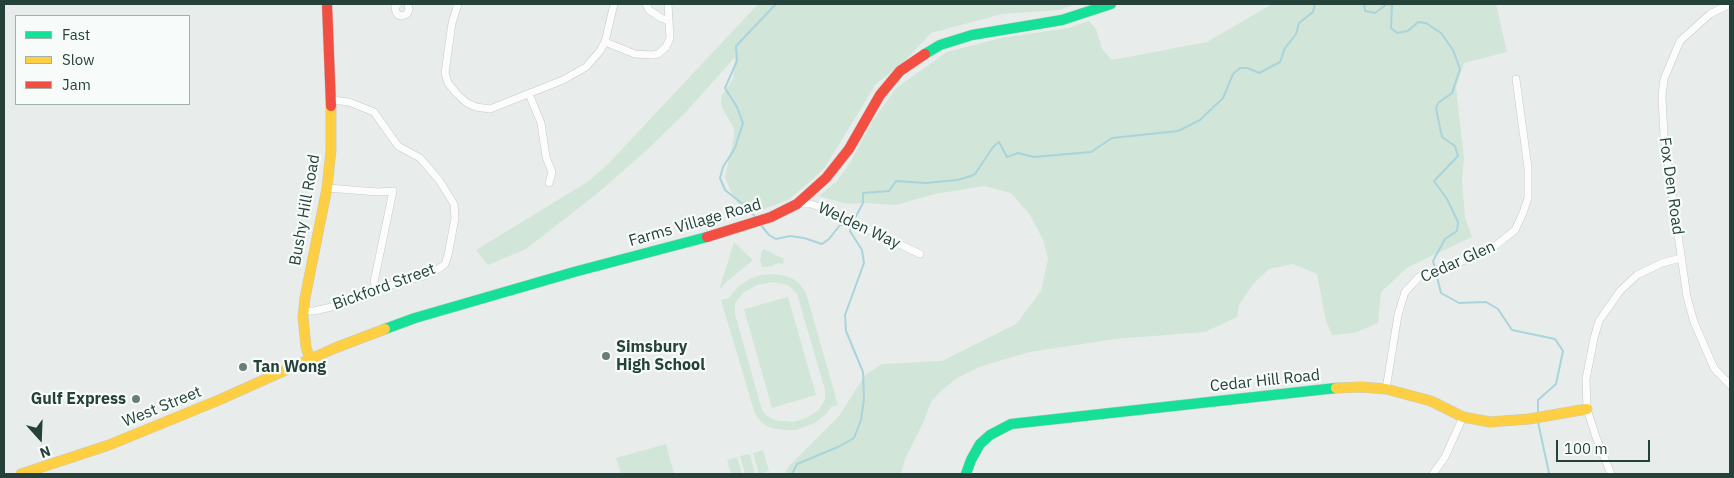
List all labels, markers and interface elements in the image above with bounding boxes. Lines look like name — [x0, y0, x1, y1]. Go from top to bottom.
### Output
legend — [15, 15, 190, 105]
text: Fast — [62, 25, 90, 44]
text: Slow — [62, 50, 95, 69]
text: Jam — [62, 75, 91, 94]
street label: Fox Den Road — [1655, 136, 1687, 236]
street label: Bushy Hill Road — [286, 153, 324, 267]
street label: Farms Village Road — [627, 195, 763, 251]
street label: Welden Way — [815, 199, 903, 253]
street label: Cedar Glen — [1418, 237, 1498, 287]
street label: Bickford Street — [330, 260, 438, 314]
place label: Simsbury High School — [616, 337, 705, 375]
marker: Simsbury High School — [600, 350, 612, 362]
place label: Tan Wong — [253, 357, 326, 377]
marker: Tan Wong — [237, 361, 249, 373]
street label: Cedar Hill Road — [1209, 366, 1321, 396]
street label: West Street — [120, 382, 204, 432]
place label: Gulf Express — [31, 389, 126, 409]
marker: Gulf Express — [130, 393, 142, 405]
north arrow — [15, 413, 65, 463]
scale bar — [1559, 430, 1653, 462]
text: 100 m — [1564, 439, 1608, 458]
text: N — [37, 442, 53, 462]

